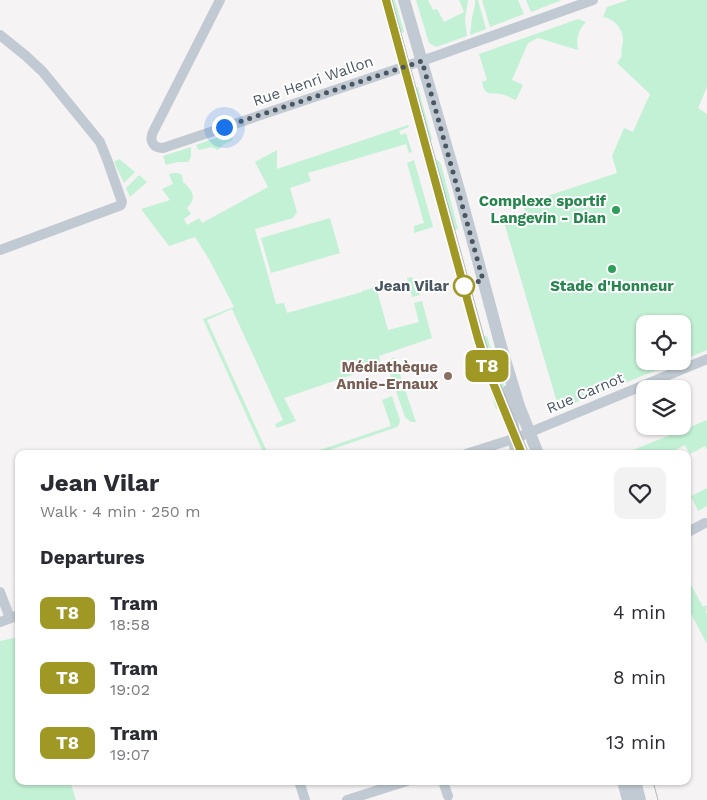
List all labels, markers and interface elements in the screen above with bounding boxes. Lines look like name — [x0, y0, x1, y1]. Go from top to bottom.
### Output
street label: Rue Henri Wallon — [250, 52, 376, 110]
your location — [212, 115, 237, 140]
place label: Complexe sportif Langevin - Dian — [479, 192, 607, 227]
marker: Complexe sportif Langevin - Dian — [610, 204, 622, 216]
marker: Stade d'Honneur — [606, 263, 618, 275]
marker: Jean Vilar — [453, 275, 475, 297]
place label: Jean Vilar — [374, 277, 450, 295]
place label: Stade d'Honneur — [550, 277, 674, 295]
map controls — [636, 315, 691, 435]
button: locate — [636, 315, 691, 370]
line badge: T8 — [464, 350, 510, 382]
text: T8 — [475, 355, 499, 376]
place label: Médiathèque Annie-Ernaux — [336, 358, 438, 393]
street label: Rue Carnot — [544, 368, 627, 417]
marker: Médiathèque Annie-Ernaux — [442, 370, 454, 382]
button: layers — [636, 380, 691, 435]
button: heart — [614, 467, 666, 519]
text: Jean Vilar — [40, 469, 159, 497]
text: Walk · 4 min · 250 m — [40, 502, 200, 521]
text: Departures — [40, 546, 145, 569]
text: Tram — [110, 592, 158, 615]
text: 4 min — [613, 601, 666, 624]
text: T8 — [56, 602, 79, 623]
text: 18:58 — [110, 615, 150, 634]
text: Tram — [110, 657, 158, 680]
text: 8 min — [613, 666, 666, 689]
text: T8 — [56, 667, 79, 688]
text: 19:02 — [110, 680, 150, 699]
text: Tram — [110, 722, 158, 745]
text: 13 min — [606, 731, 666, 754]
text: T8 — [56, 732, 79, 753]
text: 19:07 — [110, 745, 149, 764]

